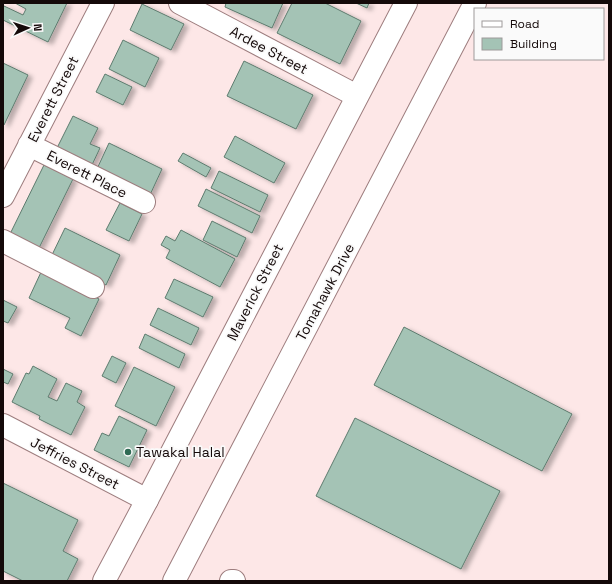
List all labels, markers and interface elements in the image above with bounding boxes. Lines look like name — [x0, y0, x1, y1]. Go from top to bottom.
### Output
north arrow — [8, 8, 48, 48]
legend — [474, 8, 604, 60]
text: Road — [510, 16, 539, 32]
street label: Ardee Street — [227, 22, 311, 78]
text: N — [31, 23, 45, 32]
text: Building — [510, 36, 557, 52]
street label: Everett Street — [24, 53, 82, 145]
street label: Everett Place — [44, 146, 130, 202]
street label: Tomahawk Drive — [292, 240, 358, 344]
street label: Maverick Street — [223, 241, 287, 343]
street label: Jeffries Street — [28, 433, 122, 493]
place label: Tawakal Halal — [136, 443, 225, 461]
marker: Tawakal Halal — [123, 447, 133, 457]

